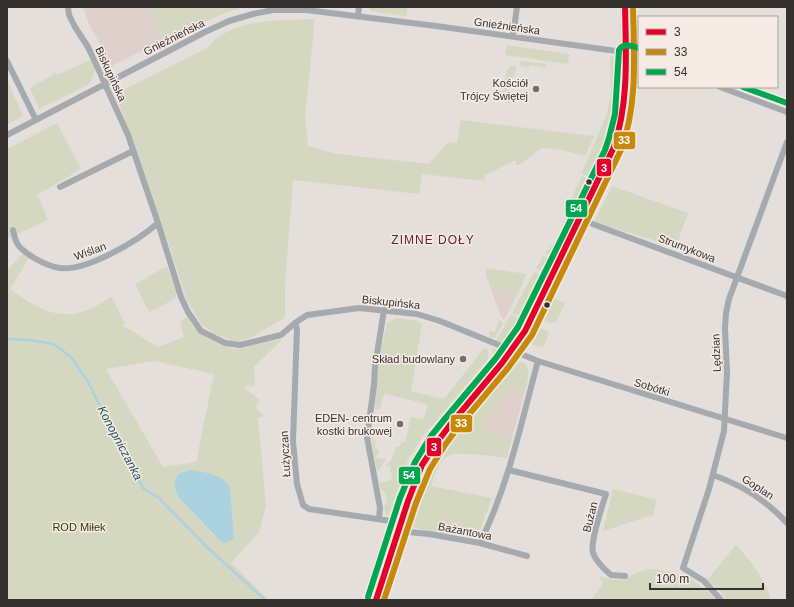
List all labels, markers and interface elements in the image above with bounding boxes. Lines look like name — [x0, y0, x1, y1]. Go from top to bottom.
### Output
street label: Gnieźnieńska — [473, 15, 542, 37]
street label: Gnieźnieńska — [142, 16, 207, 57]
legend — [638, 16, 778, 88]
text: 3 — [674, 25, 681, 39]
street label: Biskupińska — [93, 45, 129, 104]
text: 33 — [674, 45, 688, 59]
text: 54 — [674, 65, 688, 79]
place label: Kościół Trójcy Świętej — [460, 77, 529, 102]
marker: Kościół Trójcy Świętej — [531, 84, 541, 94]
line badge: 33 — [613, 131, 636, 150]
text: 33 — [618, 134, 630, 146]
line badge: 3 — [596, 158, 612, 177]
text: 3 — [601, 162, 607, 174]
unlabelled marker — [584, 177, 594, 187]
line badge: 54 — [565, 199, 588, 218]
text: 54 — [570, 202, 583, 214]
street label: Strumykowa — [657, 232, 718, 265]
district label: ZIMNE DOŁY — [391, 233, 475, 247]
street label: Wiślan — [72, 240, 108, 262]
street label: Biskupińska — [361, 293, 422, 311]
unlabelled marker — [542, 300, 552, 310]
street label: Lędzian — [709, 334, 723, 372]
place label: Skład budowlany — [372, 353, 455, 365]
marker: Skład budowlany — [458, 354, 468, 364]
street label: Sobótki — [633, 376, 671, 398]
water label: Konopniczanka — [95, 403, 146, 483]
place label: EDEN- centrum kostki brukowej — [315, 412, 392, 437]
line badge: 33 — [450, 414, 473, 433]
text: 33 — [455, 417, 467, 429]
marker: EDEN- centrum kostki brukowej — [395, 419, 405, 429]
street label: Łużyczan — [278, 430, 292, 478]
line badge: 3 — [426, 437, 442, 457]
text: 3 — [431, 441, 437, 453]
line badge: 54 — [398, 466, 421, 485]
text: 54 — [403, 469, 416, 481]
street label: Goplan — [740, 472, 776, 502]
street label: Bużan — [580, 500, 600, 534]
street label: Bażantowa — [437, 520, 494, 542]
park label: ROD Miłek — [52, 521, 106, 533]
scale bar — [650, 565, 763, 591]
text: 100 m — [656, 572, 689, 586]

